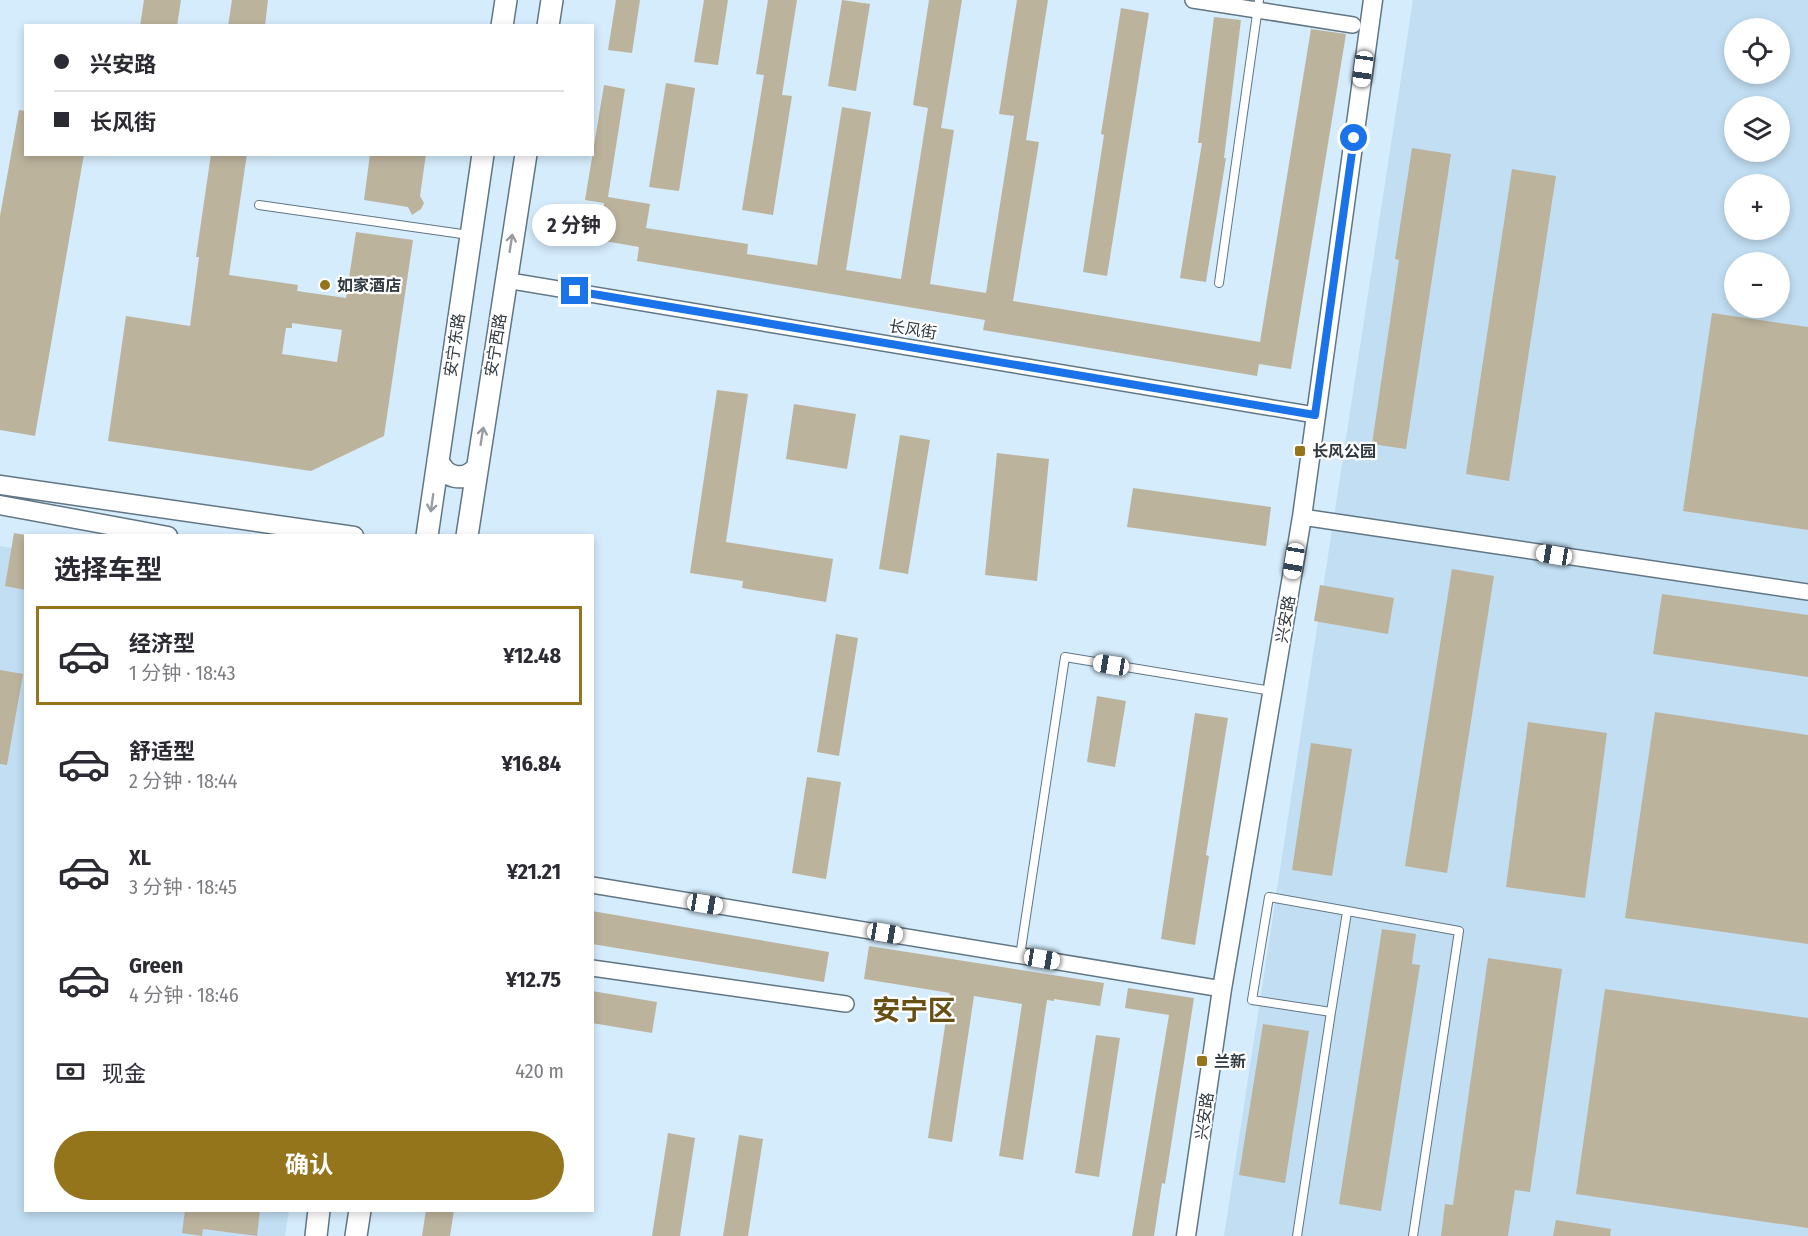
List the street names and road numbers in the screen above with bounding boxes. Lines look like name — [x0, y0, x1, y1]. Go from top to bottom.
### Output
street label: 安宁东路 — [441, 312, 468, 378]
street label: 安宁西路 — [481, 312, 510, 378]
street label: 长风街 — [888, 316, 938, 343]
street label: 兴安路 — [1272, 594, 1299, 644]
street label: 兴安路 — [1192, 1091, 1217, 1141]

